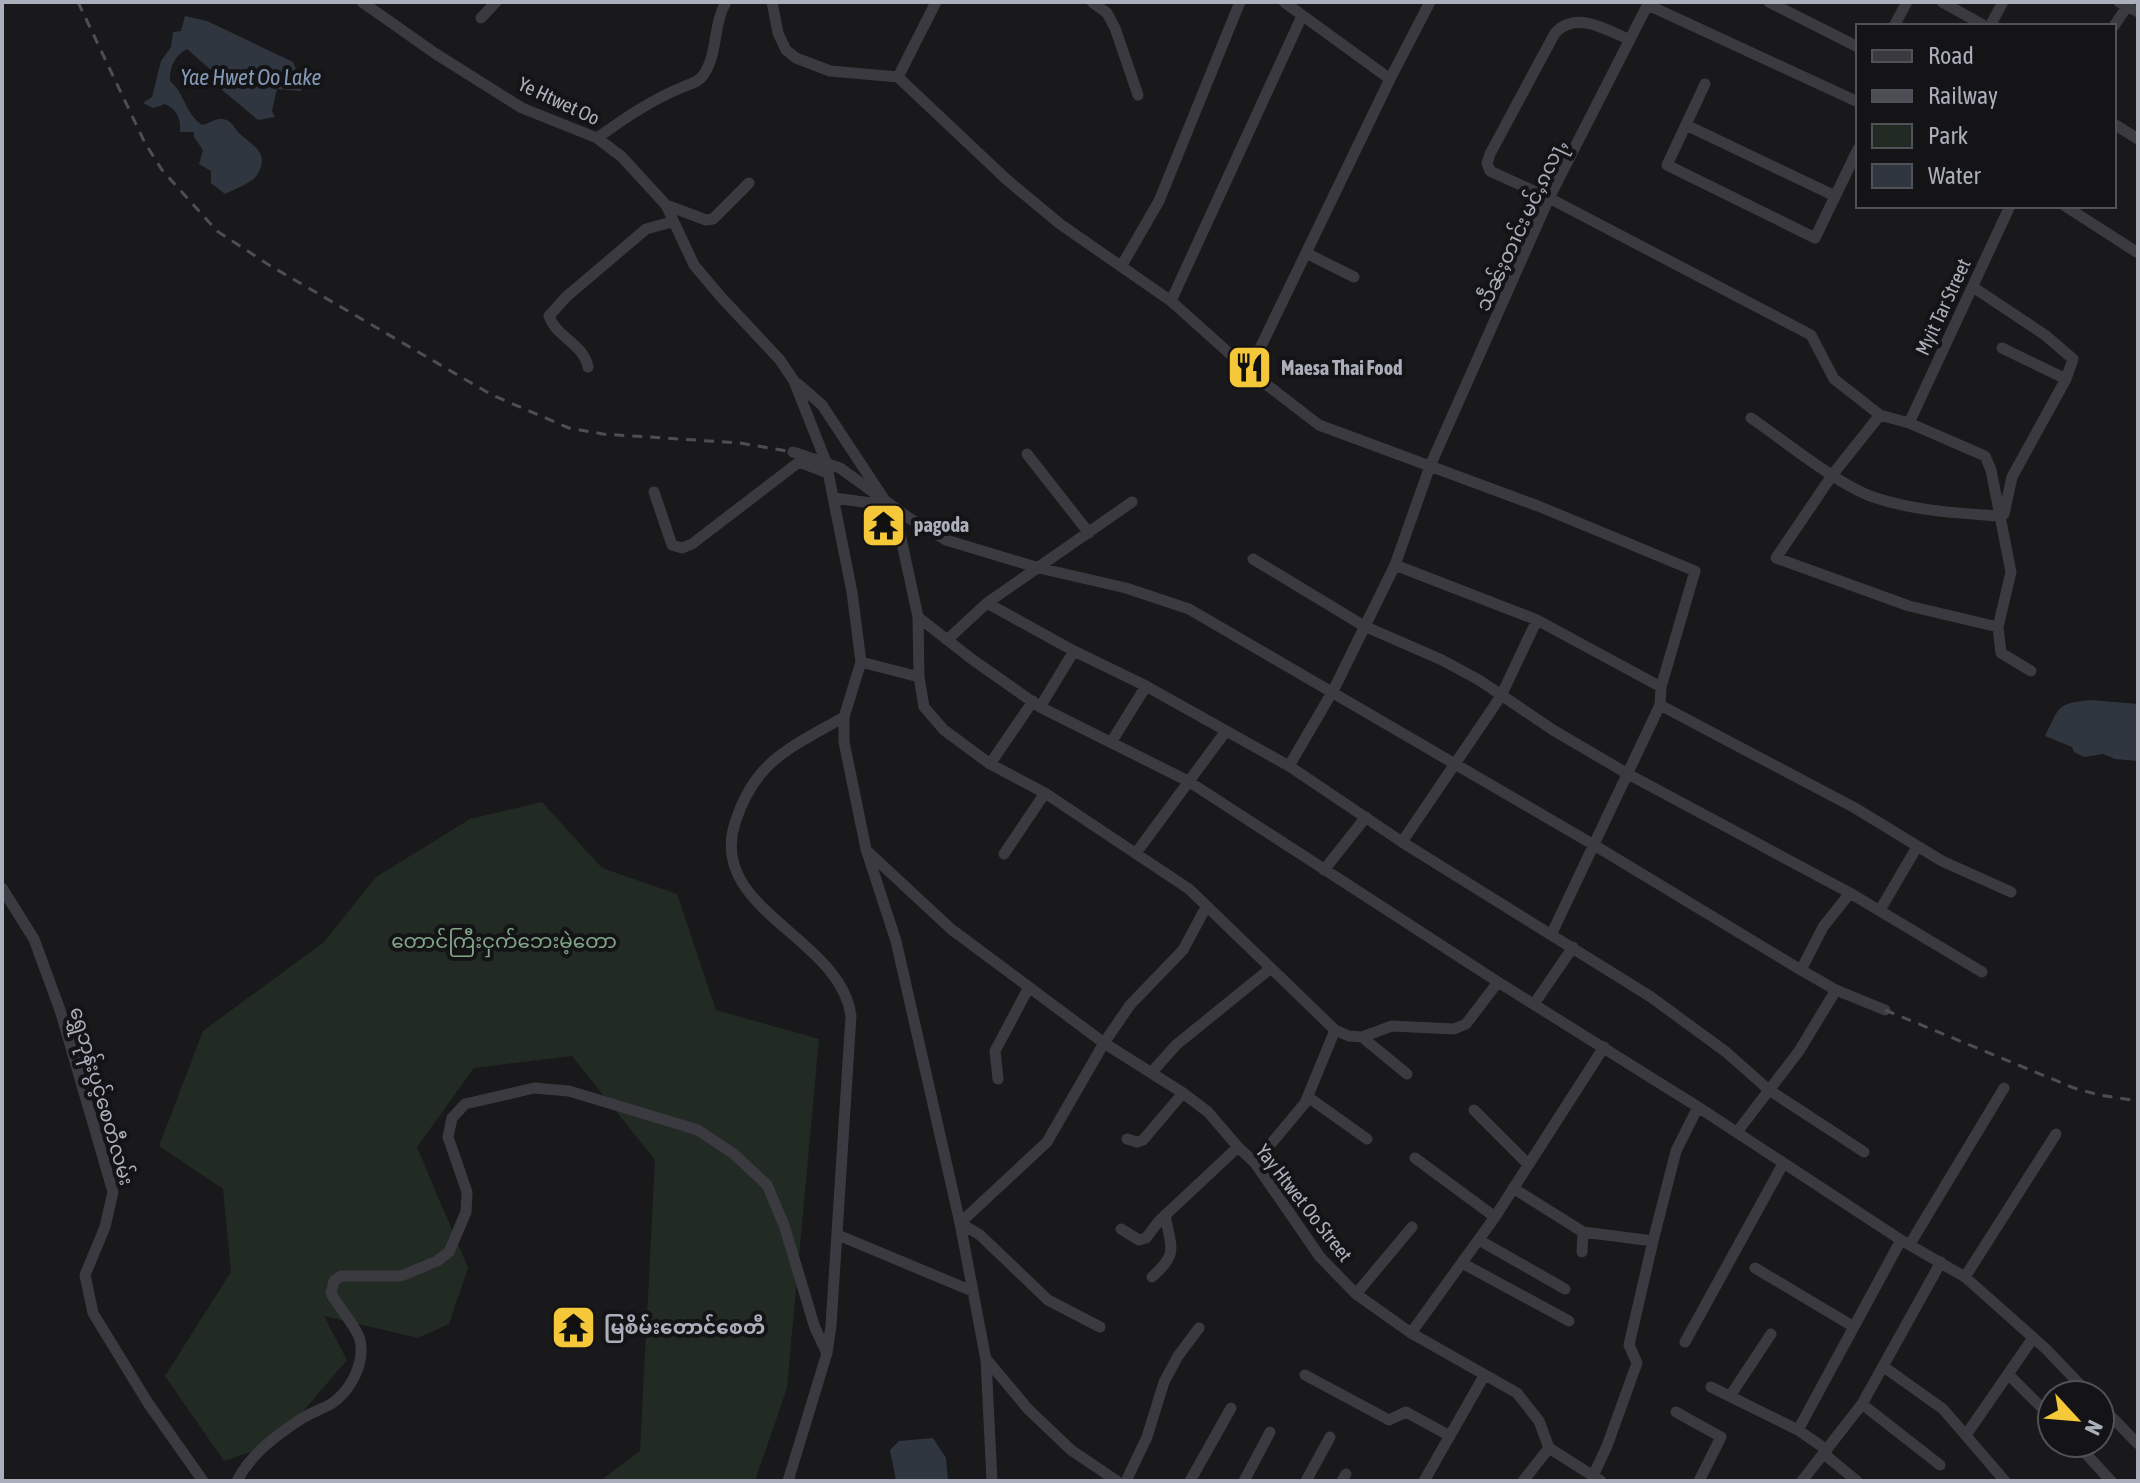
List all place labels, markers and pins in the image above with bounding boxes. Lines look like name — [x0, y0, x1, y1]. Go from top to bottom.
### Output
restaurant icon: Maesa Thai Food — [1226, 344, 1274, 392]
place label: Maesa Thai Food — [1281, 356, 1403, 379]
temple icon: pagoda — [859, 501, 907, 549]
place label: pagoda — [914, 513, 969, 536]
temple icon: မြစိမ်းတောင်စေတီ — [549, 1303, 597, 1351]
place label: မြစိမ်းတောင်စေတီ — [604, 1314, 765, 1343]

